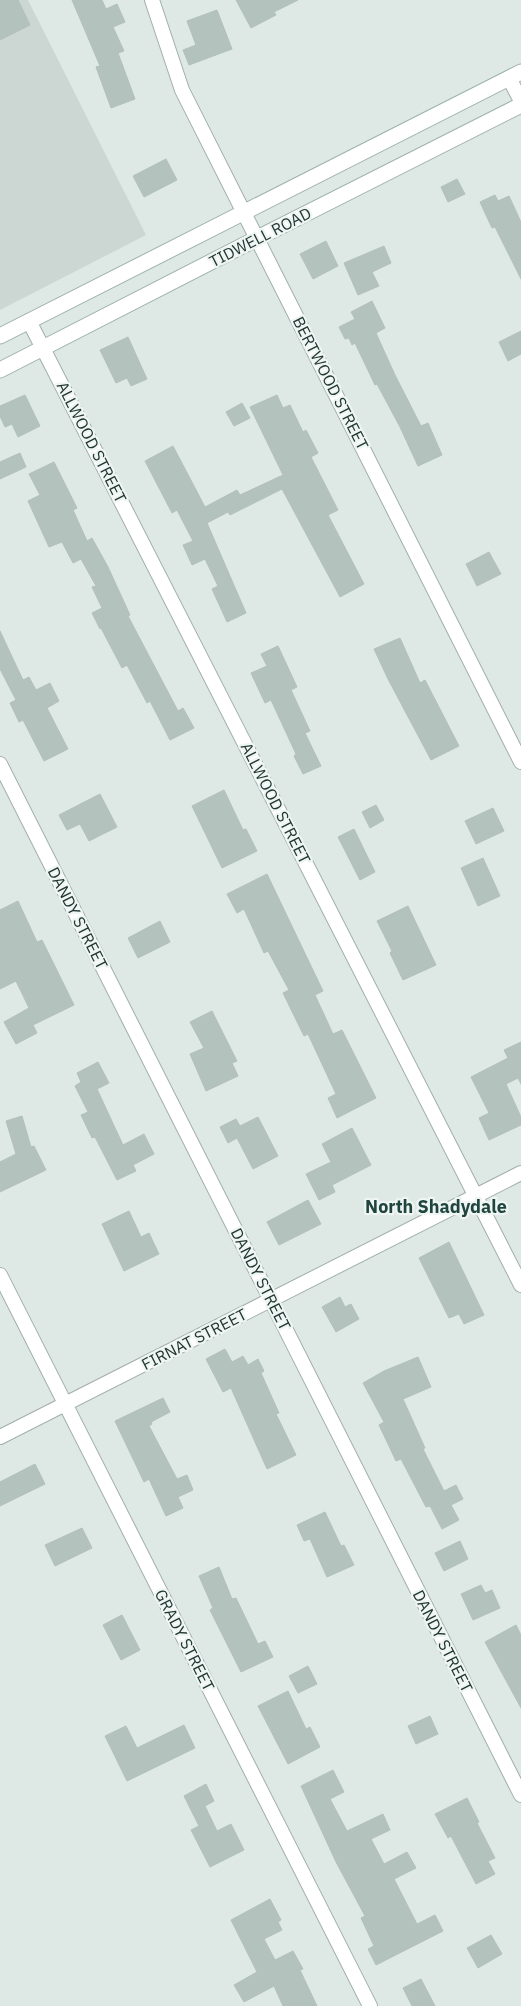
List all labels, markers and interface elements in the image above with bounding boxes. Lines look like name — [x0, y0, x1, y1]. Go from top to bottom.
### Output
street label: TIDWELL ROAD — [206, 203, 314, 271]
street label: BERTWOOD STREET — [289, 313, 373, 453]
street label: ALLWOOD STREET — [53, 378, 131, 506]
street label: ALLWOOD STREET — [237, 739, 315, 867]
street label: DANDY STREET — [44, 864, 112, 972]
district label: North Shadydale — [365, 1195, 507, 1218]
street label: DANDY STREET — [227, 1225, 295, 1333]
street label: FIRNAT STREET — [138, 1304, 250, 1374]
street label: GRADY STREET — [151, 1586, 219, 1694]
street label: DANDY STREET — [409, 1587, 477, 1695]

